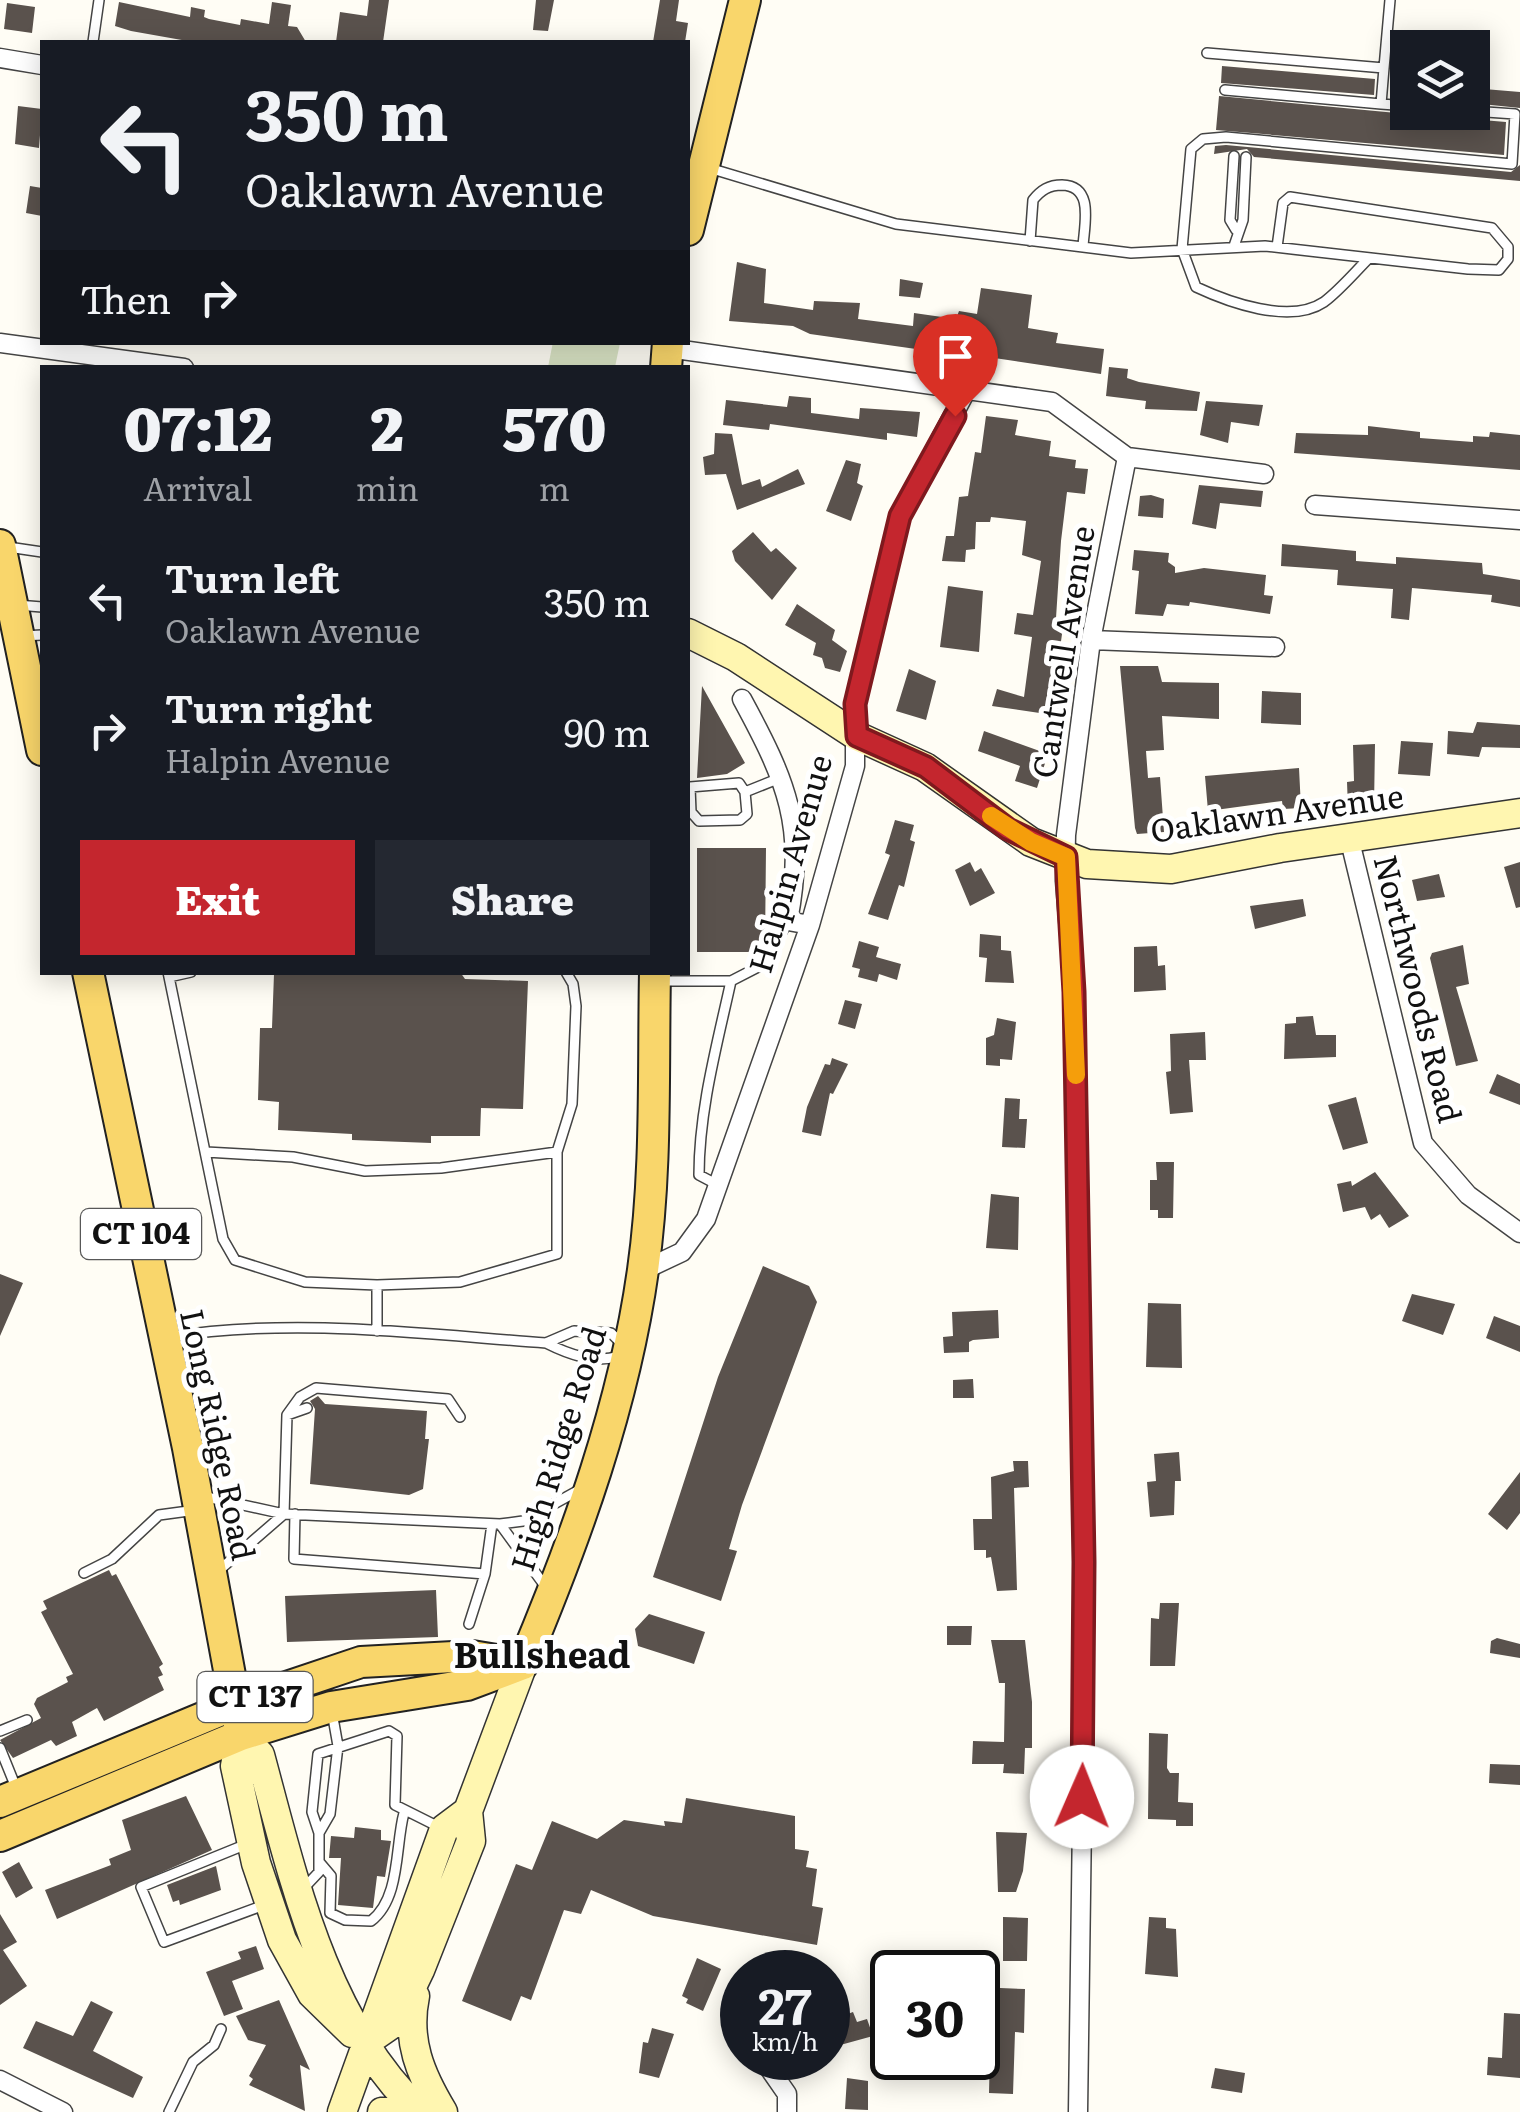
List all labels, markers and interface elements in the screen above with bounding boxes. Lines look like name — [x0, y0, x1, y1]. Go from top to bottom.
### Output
map controls — [1390, 30, 1490, 130]
button: layers — [1390, 30, 1490, 130]
text: 350 m — [245, 59, 449, 163]
icon: left — [80, 80, 210, 210]
text: Oaklawn Avenue — [245, 154, 604, 221]
text: Then — [80, 269, 171, 326]
icon: right — [191, 270, 246, 325]
pin — [913, 314, 998, 417]
icon: arrive — [928, 329, 983, 384]
text: 07:12 — [124, 380, 272, 469]
text: 2 — [371, 380, 404, 469]
text: 570 — [502, 380, 606, 469]
text: Arrival — [143, 463, 253, 511]
text: min — [356, 463, 419, 511]
text: m — [539, 463, 570, 511]
street label: Cantwell Avenue — [1017, 522, 1105, 781]
text: Turn left — [165, 548, 340, 605]
text: 350 m — [544, 572, 650, 629]
icon: left — [80, 573, 135, 628]
text: Oaklawn Avenue — [165, 605, 420, 653]
text: Turn right — [165, 678, 372, 735]
text: 90 m — [564, 702, 650, 759]
icon: right — [80, 703, 135, 758]
text: Halpin Avenue — [165, 735, 390, 783]
street label: Halpin Avenue — [734, 748, 842, 978]
street label: Oaklawn Avenue — [1147, 769, 1406, 853]
button: Exit — [80, 840, 355, 955]
button: Share — [375, 840, 650, 955]
street label: Northwoods Road — [1363, 849, 1476, 1127]
road number: CT 104 — [81, 1209, 201, 1259]
street label: Long Ridge Road — [170, 1304, 270, 1564]
street label: High Ridge Road — [496, 1320, 616, 1577]
district label: Bullshead — [453, 1627, 631, 1679]
road number: CT 137 — [198, 1672, 312, 1722]
position arrow — [1030, 1745, 1134, 1849]
speed limit sign: 30 — [870, 1950, 1000, 2080]
text: 27 — [758, 1966, 812, 2040]
text: km/h — [752, 2022, 818, 2059]

